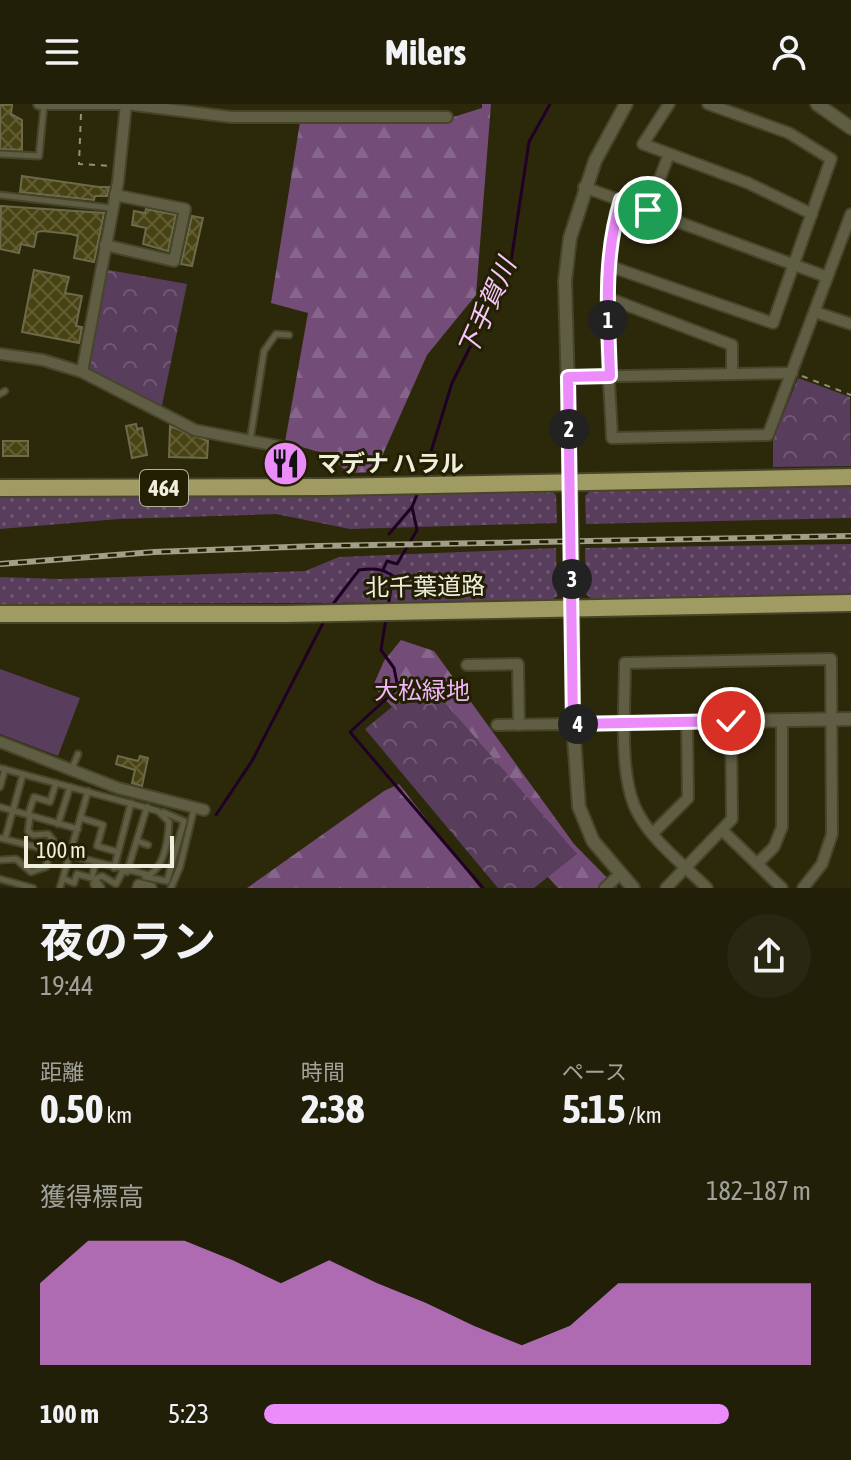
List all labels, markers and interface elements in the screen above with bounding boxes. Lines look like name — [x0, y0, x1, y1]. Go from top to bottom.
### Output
icon: menu — [40, 30, 84, 74]
icon: person — [767, 30, 811, 74]
text: Milers — [385, 31, 466, 73]
pin — [614, 176, 682, 244]
icon: arrive — [626, 188, 670, 232]
water label: 下手賀川 — [452, 251, 523, 361]
pin: 1 — [588, 300, 628, 340]
text: 1 — [603, 307, 613, 333]
pin: 2 — [549, 409, 589, 449]
text: 2 — [564, 416, 574, 442]
restaurant icon: マデナ ハラル — [262, 440, 310, 488]
place label: マデナ ハラル — [317, 450, 464, 477]
road number: 464 — [140, 470, 188, 506]
pin: 3 — [552, 559, 592, 599]
text: 3 — [567, 566, 577, 592]
street label: 北千葉道路 — [365, 572, 485, 601]
park label: 大松緑地 — [374, 677, 470, 704]
pin — [697, 687, 765, 755]
icon: check — [709, 699, 753, 743]
pin: 4 — [558, 704, 598, 744]
text: 4 — [573, 711, 583, 737]
scale bar — [24, 832, 174, 868]
text: 100 m — [36, 837, 86, 863]
button: share — [727, 914, 811, 998]
text: 夜のラン — [40, 916, 216, 966]
text: 19:44 — [40, 971, 94, 1001]
text: 距離 — [40, 1059, 84, 1085]
text: 時間 — [301, 1059, 345, 1085]
text: ペース — [562, 1059, 627, 1085]
text: 0.50 — [40, 1086, 104, 1131]
text: 2:38 — [301, 1086, 365, 1131]
text: 5:15 — [562, 1086, 626, 1131]
text: km — [104, 1102, 132, 1128]
text: /km — [626, 1102, 662, 1128]
text: 182–187 m — [706, 1176, 811, 1206]
text: 獲得標高 — [40, 1182, 144, 1212]
text: 100 m — [40, 1399, 99, 1429]
text: 5:23 — [168, 1399, 209, 1429]

